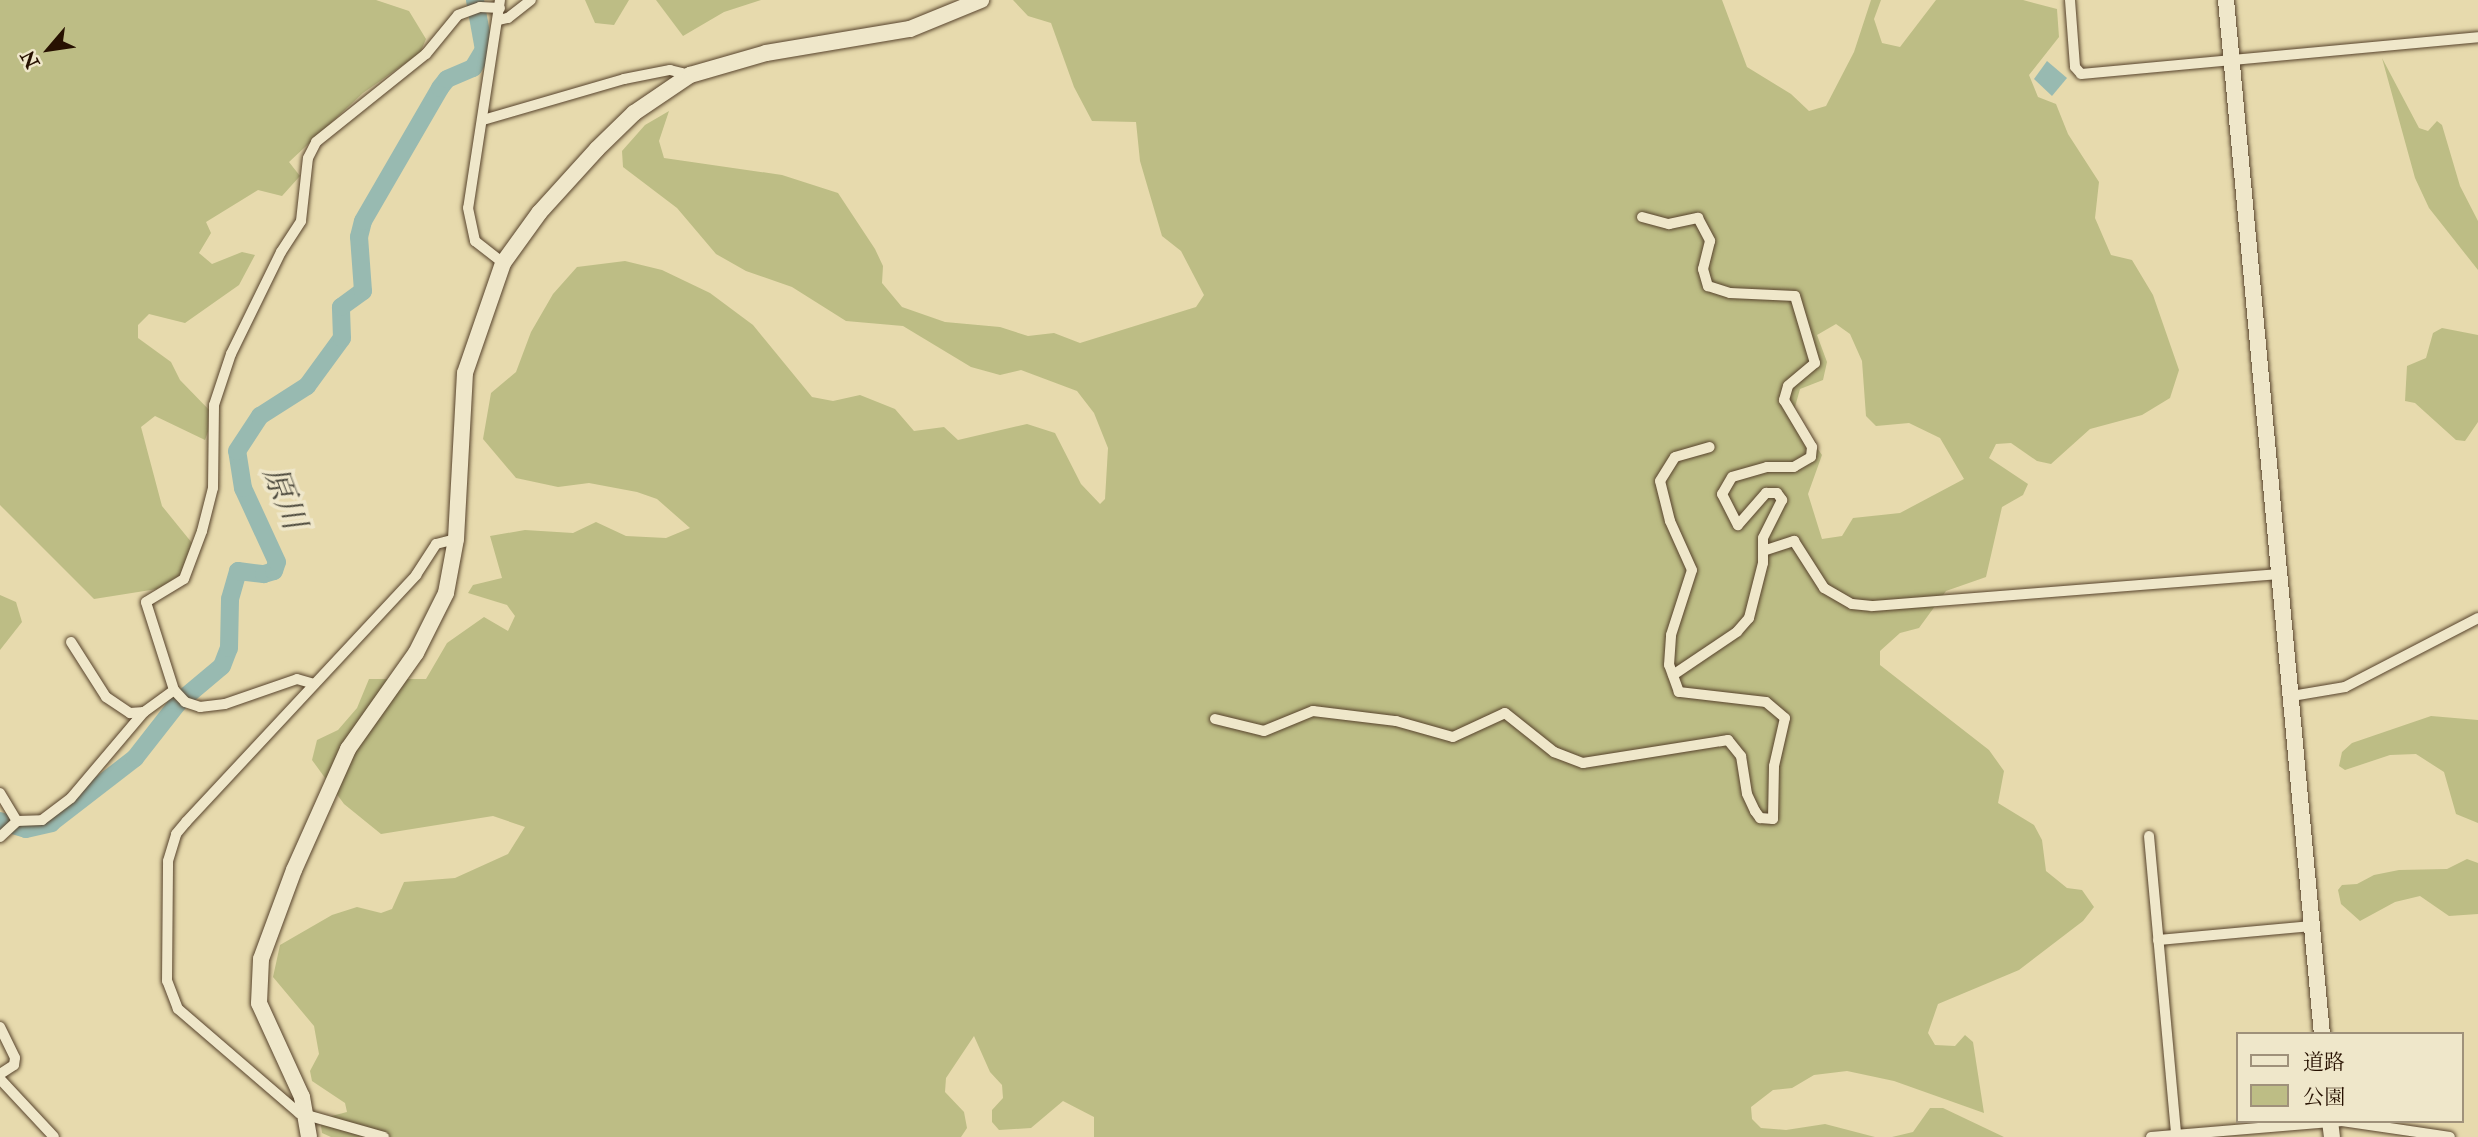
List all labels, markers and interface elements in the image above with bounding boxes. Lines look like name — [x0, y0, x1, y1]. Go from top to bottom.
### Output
north arrow — [14, 14, 84, 84]
text: N — [16, 46, 45, 72]
water label: 原川 — [255, 461, 313, 535]
legend — [2236, 1032, 2464, 1123]
text: 道路 — [2303, 1049, 2345, 1076]
text: 公園 — [2303, 1084, 2345, 1111]

